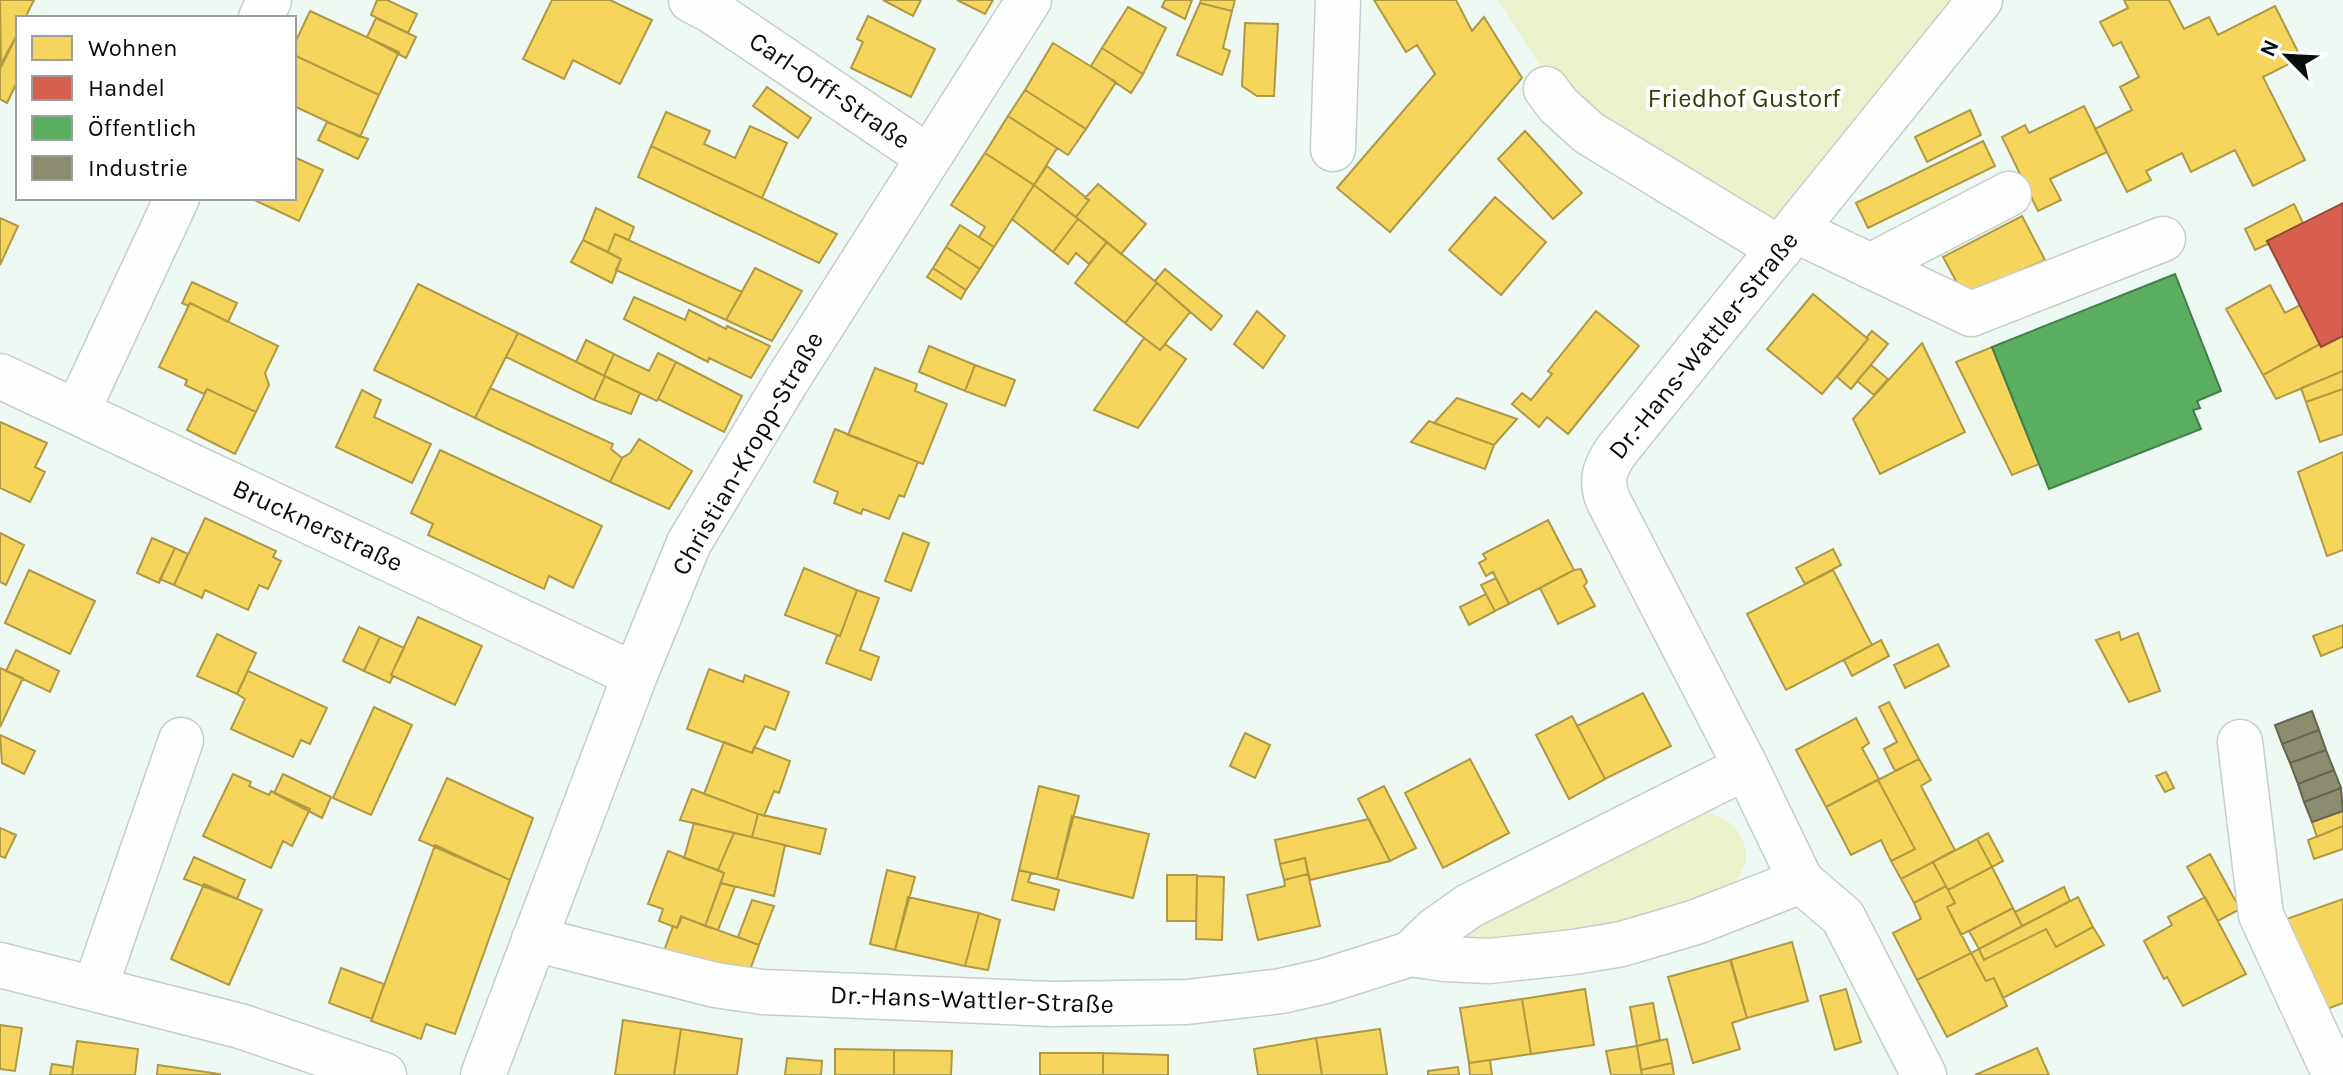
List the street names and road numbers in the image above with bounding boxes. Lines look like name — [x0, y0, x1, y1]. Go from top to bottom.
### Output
street label: Carl-Orff-Straße — [743, 25, 916, 156]
street label: Dr.-Hans-Wattler-Straße — [1602, 225, 1805, 466]
street label: Christian-Kropp-Straße — [665, 326, 830, 581]
street label: Brucknerstraße — [228, 472, 408, 578]
street label: Dr.-Hans-Wattler-Straße — [829, 979, 1115, 1020]

